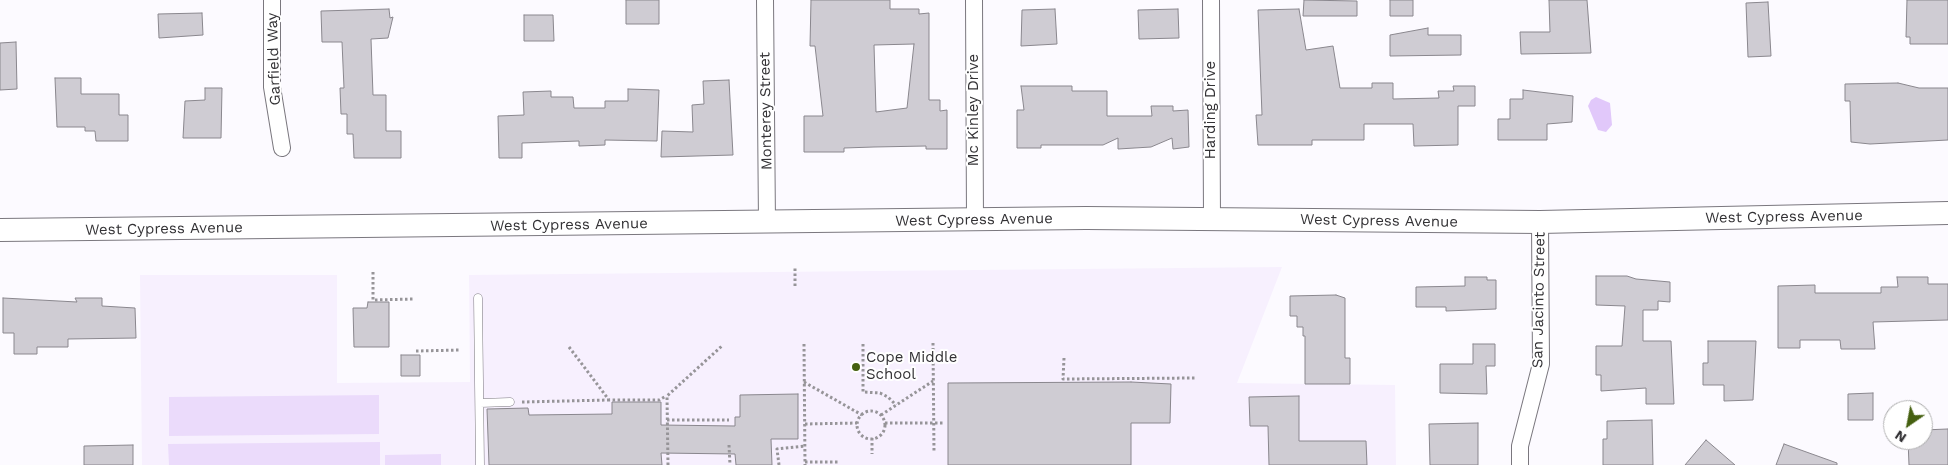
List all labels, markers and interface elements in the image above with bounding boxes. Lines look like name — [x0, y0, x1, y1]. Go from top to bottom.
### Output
street label: Garfield Way — [263, 12, 285, 106]
street label: Monterey Street — [756, 52, 776, 170]
street label: Mc Kinley Drive — [965, 54, 983, 166]
street label: Harding Drive — [1202, 61, 1220, 159]
street label: West Cypress Avenue — [1705, 207, 1863, 227]
street label: West Cypress Avenue — [895, 210, 1053, 230]
street label: West Cypress Avenue — [1300, 211, 1458, 231]
street label: West Cypress Avenue — [490, 215, 648, 235]
street label: West Cypress Avenue — [85, 219, 243, 239]
street label: San Jacinto Street — [1529, 232, 1549, 368]
place label: Cope Middle School — [866, 349, 957, 384]
marker: Cope Middle School — [850, 361, 862, 373]
north arrow — [1883, 400, 1933, 450]
text: N — [1892, 427, 1909, 446]

